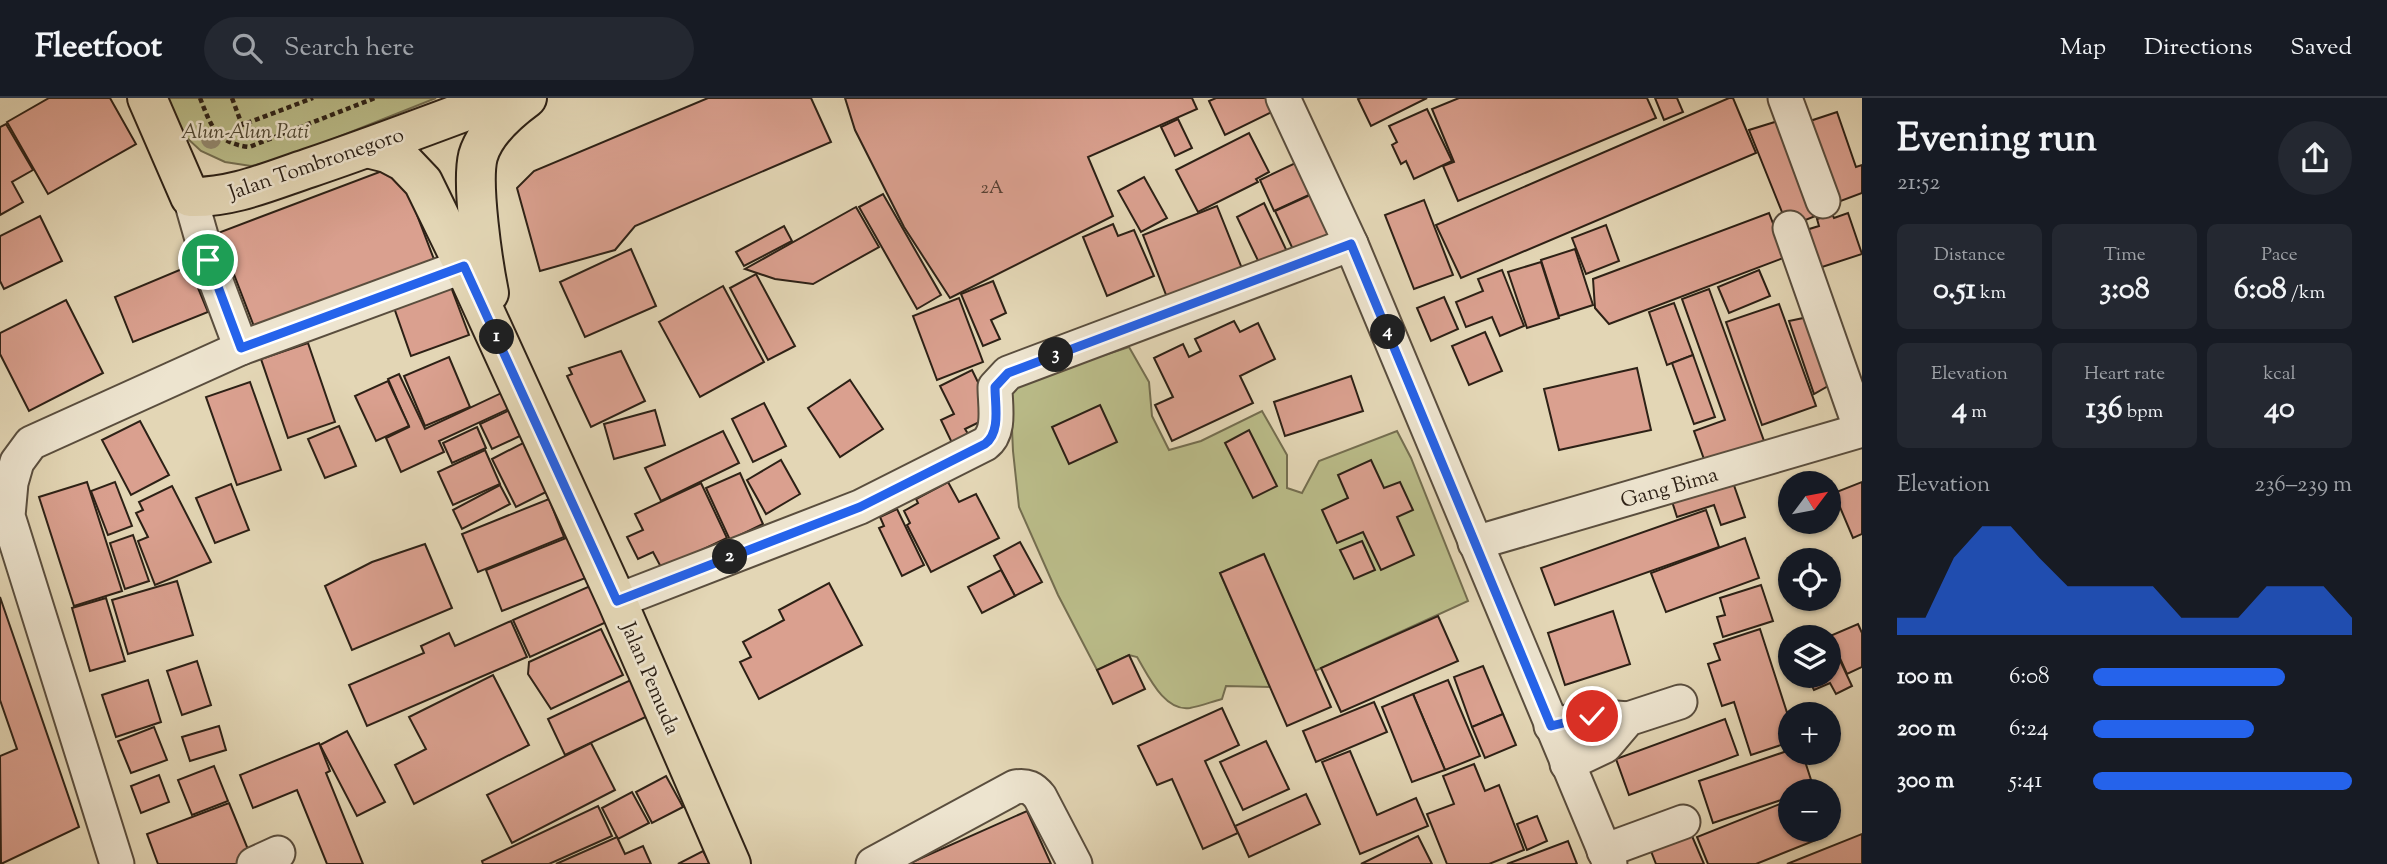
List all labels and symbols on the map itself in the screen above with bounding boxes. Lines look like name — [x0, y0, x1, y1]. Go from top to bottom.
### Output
park label: Alun-Alun Pati — [181, 118, 309, 148]
street label: Jalan Tombronegoro — [224, 121, 408, 209]
house number: 2A — [980, 176, 1004, 202]
pin — [178, 230, 238, 290]
pin: 4 — [1370, 314, 1406, 350]
pin: 1 — [480, 320, 514, 354]
pin: 3 — [1038, 338, 1074, 372]
street label: Gang Bima — [1617, 461, 1722, 517]
north arrow — [1778, 471, 1841, 534]
pin: 2 — [712, 540, 748, 574]
street label: Jalan Pemuda — [612, 617, 686, 740]
pin — [1562, 686, 1622, 746]

